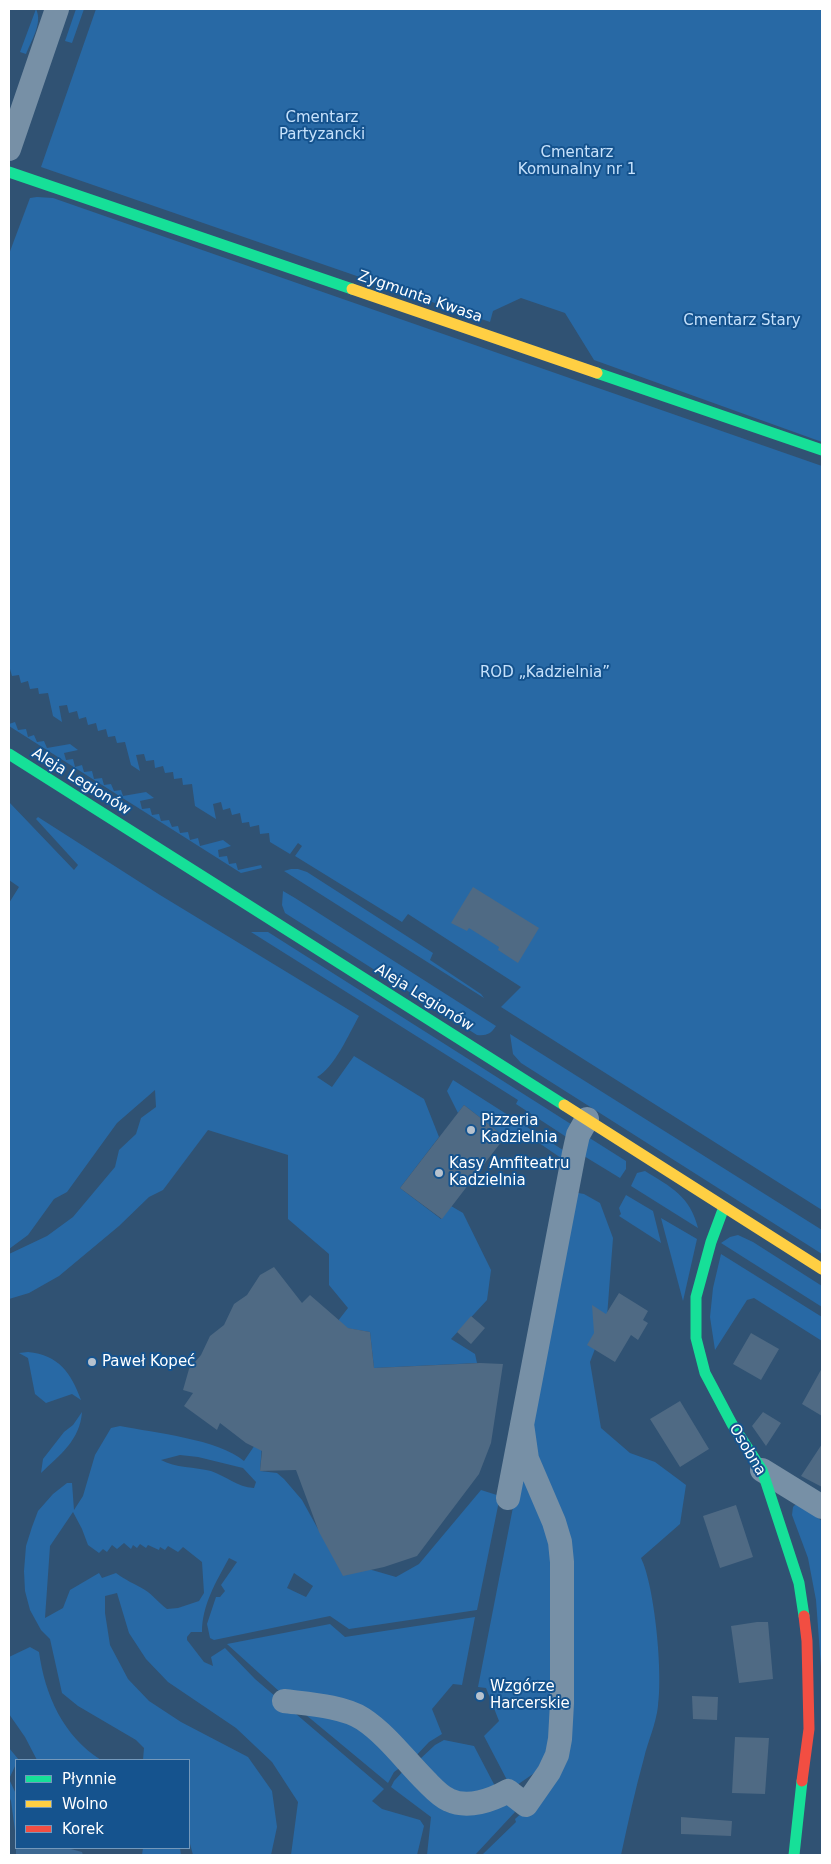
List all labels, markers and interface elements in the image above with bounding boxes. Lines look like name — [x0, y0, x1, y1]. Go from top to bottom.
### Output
park label: Cmentarz Partyzancki — [279, 109, 365, 144]
park label: Cmentarz Komunalny nr 1 — [518, 144, 636, 179]
street label: Zygmunta Kwasa — [355, 267, 485, 327]
park label: Cmentarz Stary — [683, 312, 801, 330]
park label: ROD „Kadzielnia” — [480, 664, 610, 682]
street label: Aleja Legionów — [28, 744, 134, 820]
street label: Aleja Legionów — [371, 960, 477, 1036]
place label: Pizzeria Kadzielnia — [481, 1112, 558, 1147]
marker: Pizzeria Kadzielnia — [465, 1124, 477, 1136]
place label: Kasy Amfiteatru Kadzielnia — [449, 1155, 569, 1190]
marker: Kasy Amfiteatru Kadzielnia — [433, 1167, 445, 1179]
place label: Paweł Kopeć — [102, 1353, 195, 1371]
marker: Paweł Kopeć — [86, 1356, 98, 1368]
street label: Osobna — [725, 1421, 769, 1479]
place label: Wzgórze Harcerskie — [490, 1678, 570, 1713]
marker: Wzgórze Harcerskie — [474, 1690, 486, 1702]
legend — [15, 1759, 190, 1849]
text: Płynnie — [62, 1770, 117, 1788]
text: Wolno — [62, 1795, 108, 1813]
text: Korek — [62, 1820, 104, 1838]

